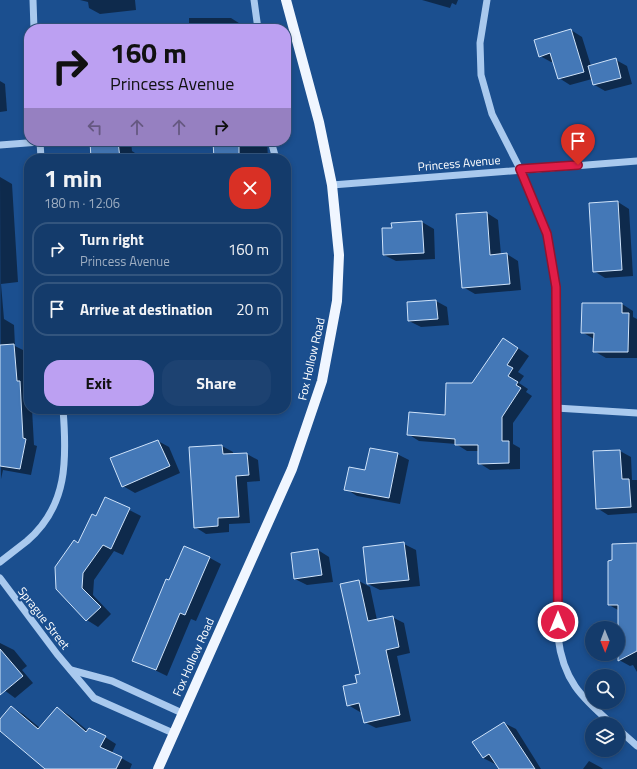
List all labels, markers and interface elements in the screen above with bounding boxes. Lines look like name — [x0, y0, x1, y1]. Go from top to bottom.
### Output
text: 160 m — [110, 31, 187, 74]
icon: right — [44, 40, 96, 92]
text: Princess Avenue — [110, 70, 234, 97]
icon: left — [84, 116, 106, 138]
icon: ahead — [126, 116, 148, 138]
icon: ahead — [168, 116, 190, 138]
icon: right — [210, 116, 232, 138]
pin — [561, 124, 595, 165]
icon: arrive — [567, 130, 589, 152]
street label: Princess Avenue — [417, 150, 501, 176]
text: 1 min — [44, 160, 102, 196]
button: close — [229, 167, 271, 209]
text: 180 m · 12:06 — [44, 193, 120, 213]
text: Turn right — [80, 228, 144, 251]
icon: right — [46, 238, 68, 260]
text: 160 m — [228, 238, 269, 261]
text: Princess Avenue — [80, 251, 170, 271]
icon: arrive — [46, 298, 68, 320]
text: Arrive at destination — [80, 298, 213, 321]
text: 20 m — [236, 298, 269, 321]
street label: Fox Hollow Road — [292, 316, 330, 402]
button: Exit — [44, 360, 154, 406]
button: Share — [162, 360, 271, 406]
street label: Sprague Street — [13, 583, 75, 654]
position arrow — [537, 601, 579, 643]
street label: Fox Hollow Road — [167, 615, 219, 699]
north arrow — [585, 621, 625, 661]
map controls — [585, 621, 625, 757]
button: search — [585, 669, 625, 709]
button: layers — [585, 717, 625, 757]

